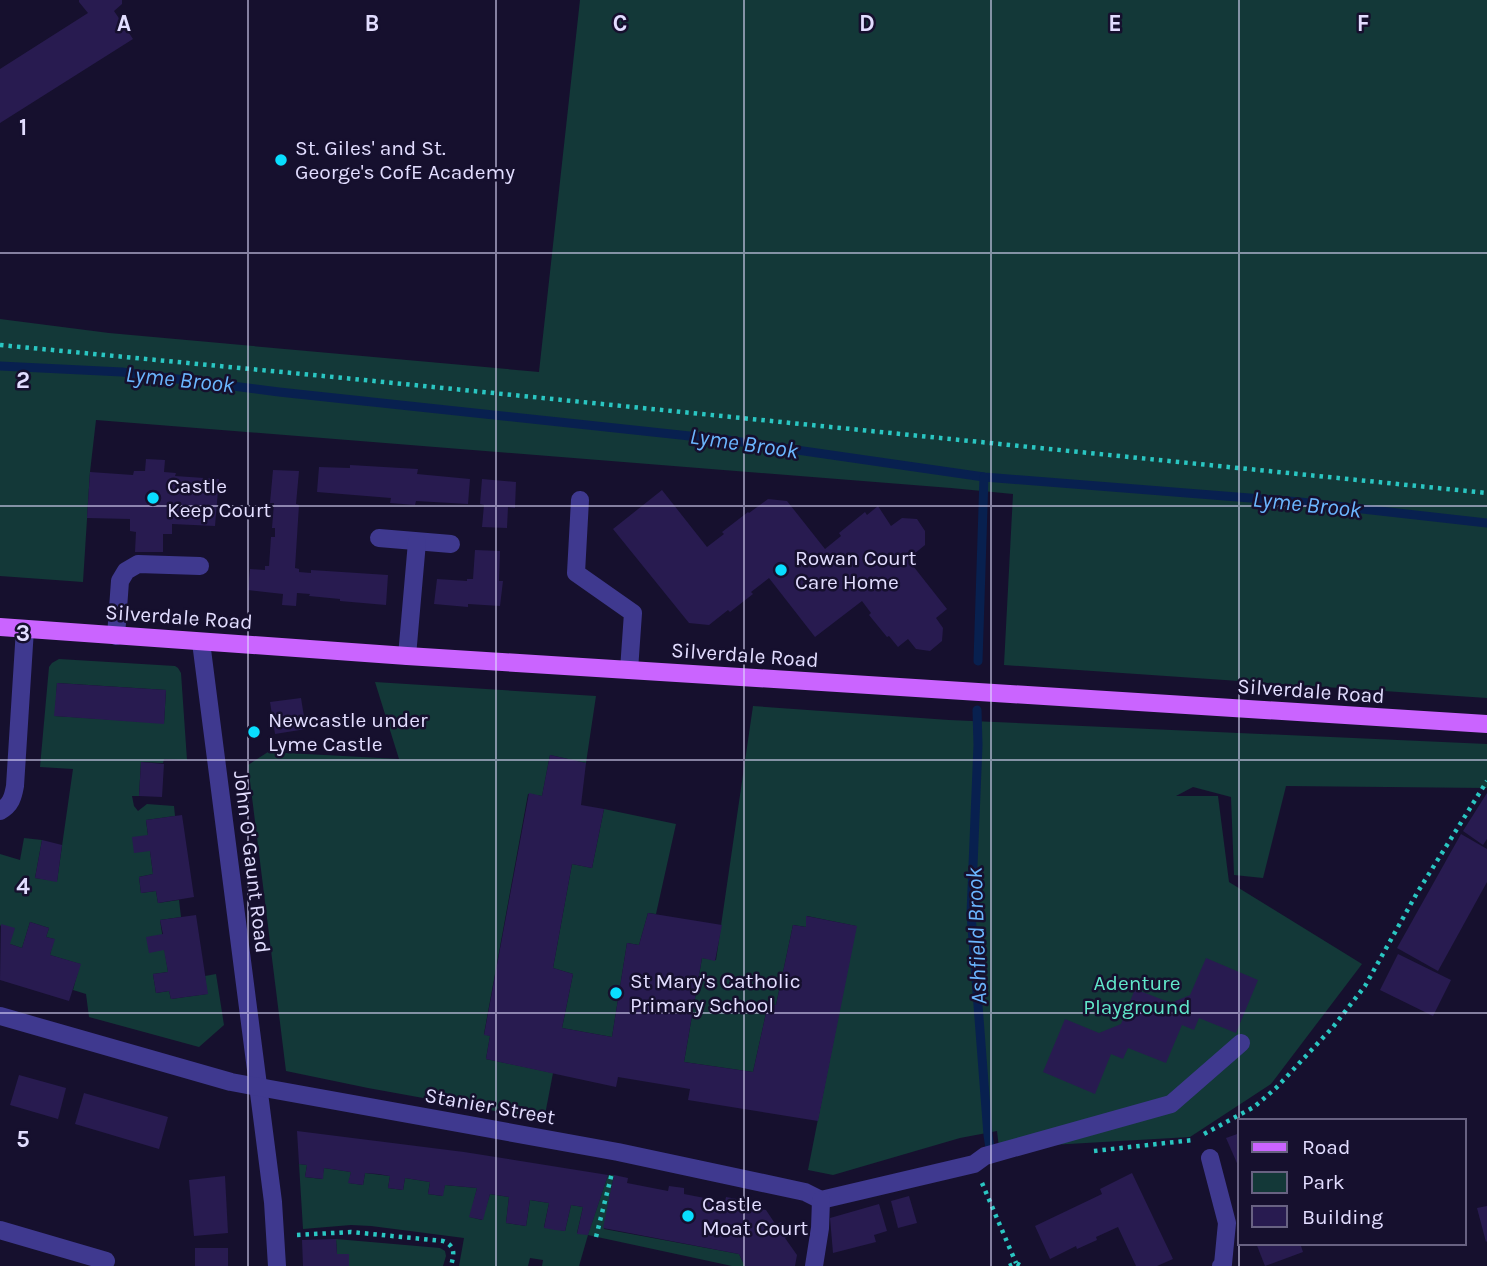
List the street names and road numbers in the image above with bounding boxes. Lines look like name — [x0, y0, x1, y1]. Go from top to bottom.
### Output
street label: Silverdale Road — [104, 600, 254, 634]
street label: Silverdale Road — [670, 638, 820, 672]
street label: Silverdale Road — [1236, 674, 1386, 708]
street label: John O' Gaunt Road — [229, 770, 275, 954]
street label: Stanier Street — [423, 1083, 557, 1129]

